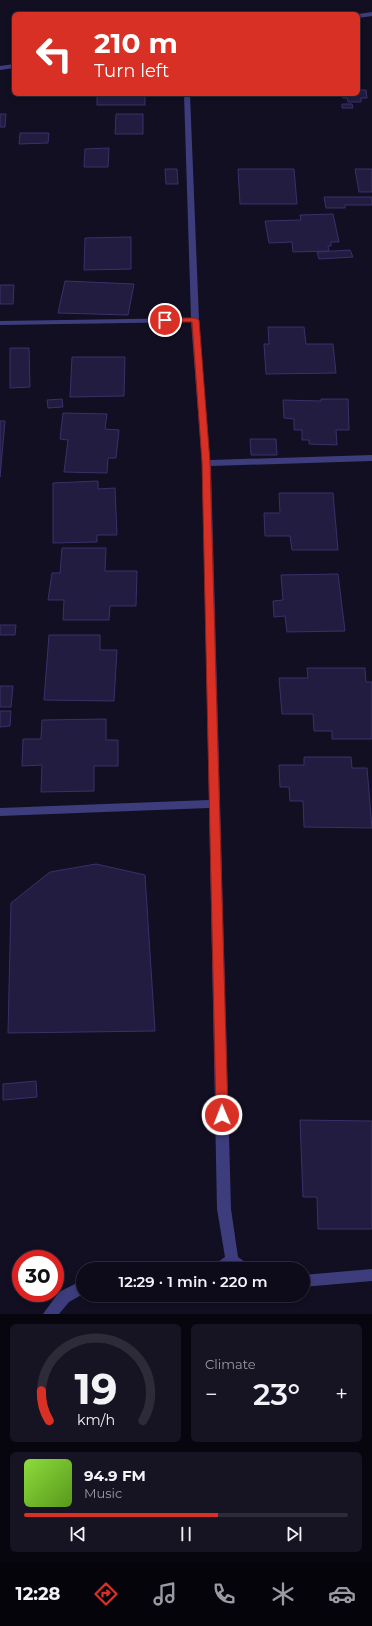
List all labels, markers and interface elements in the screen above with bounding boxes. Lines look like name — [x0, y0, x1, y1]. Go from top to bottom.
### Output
text: 210 m — [94, 26, 178, 60]
icon: left — [28, 28, 80, 80]
text: Turn left — [94, 60, 169, 82]
pin — [148, 303, 182, 337]
icon: arrive — [154, 309, 176, 331]
position arrow — [201, 1094, 243, 1136]
speed limit sign: 30 — [12, 1250, 64, 1302]
text: 12:29 · 1 min · 220 m — [118, 1272, 268, 1291]
text: Climate — [205, 1356, 256, 1372]
text: 19 — [74, 1364, 117, 1414]
text: 23° — [253, 1376, 300, 1413]
text: − — [205, 1381, 218, 1408]
text: + — [335, 1381, 348, 1408]
text: km/h — [76, 1411, 115, 1429]
text: 94.9 FM — [84, 1466, 146, 1485]
text: Music — [84, 1485, 122, 1501]
icon: previous — [67, 1523, 89, 1545]
icon: pause — [175, 1523, 197, 1545]
icon: next — [283, 1523, 305, 1545]
icon: directions — [92, 1580, 120, 1608]
icon: music — [151, 1580, 179, 1608]
icon: phone — [210, 1580, 238, 1608]
icon: climate — [269, 1580, 297, 1608]
icon: car — [328, 1580, 356, 1608]
text: 12:28 — [16, 1583, 60, 1605]

